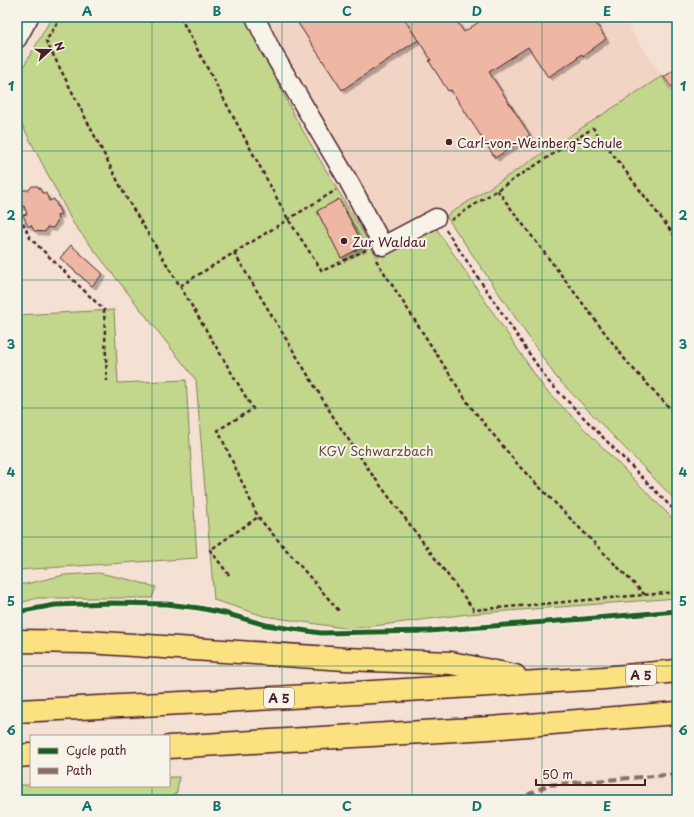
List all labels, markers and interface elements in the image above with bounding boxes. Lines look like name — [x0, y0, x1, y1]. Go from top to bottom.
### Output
text: A — [82, 1, 92, 20]
text: B — [213, 1, 222, 20]
text: C — [342, 1, 352, 20]
text: D — [472, 1, 482, 20]
text: E — [603, 1, 611, 20]
north arrow — [30, 30, 70, 70]
text: N — [50, 39, 69, 54]
text: 1 — [8, 76, 14, 95]
text: 1 — [680, 76, 686, 95]
place label: Carl-von-Weinberg-Schule — [457, 133, 623, 152]
marker: Carl-von-Weinberg-Schule — [444, 137, 454, 147]
text: 2 — [6, 205, 16, 224]
text: 2 — [678, 205, 688, 224]
place label: Zur Waldau — [352, 232, 426, 251]
marker: Zur Waldau — [339, 236, 349, 246]
text: 3 — [7, 334, 16, 353]
text: 3 — [679, 334, 688, 353]
park label: KGV Schwarzbach — [318, 441, 434, 460]
text: 4 — [7, 462, 16, 481]
text: 4 — [679, 462, 688, 481]
text: 5 — [7, 591, 15, 610]
text: 5 — [679, 591, 687, 610]
road number: A 5 — [626, 665, 656, 685]
road number: A 5 — [264, 688, 294, 708]
text: 6 — [6, 720, 16, 739]
text: 6 — [678, 720, 688, 739]
legend — [30, 735, 170, 787]
text: Cycle path — [66, 741, 127, 759]
text: Path — [66, 761, 92, 779]
scale bar — [536, 761, 645, 787]
text: 50 m — [542, 765, 573, 783]
text: A — [82, 796, 92, 815]
text: B — [213, 796, 222, 815]
text: C — [342, 796, 352, 815]
text: D — [472, 796, 482, 815]
text: E — [603, 796, 611, 815]

